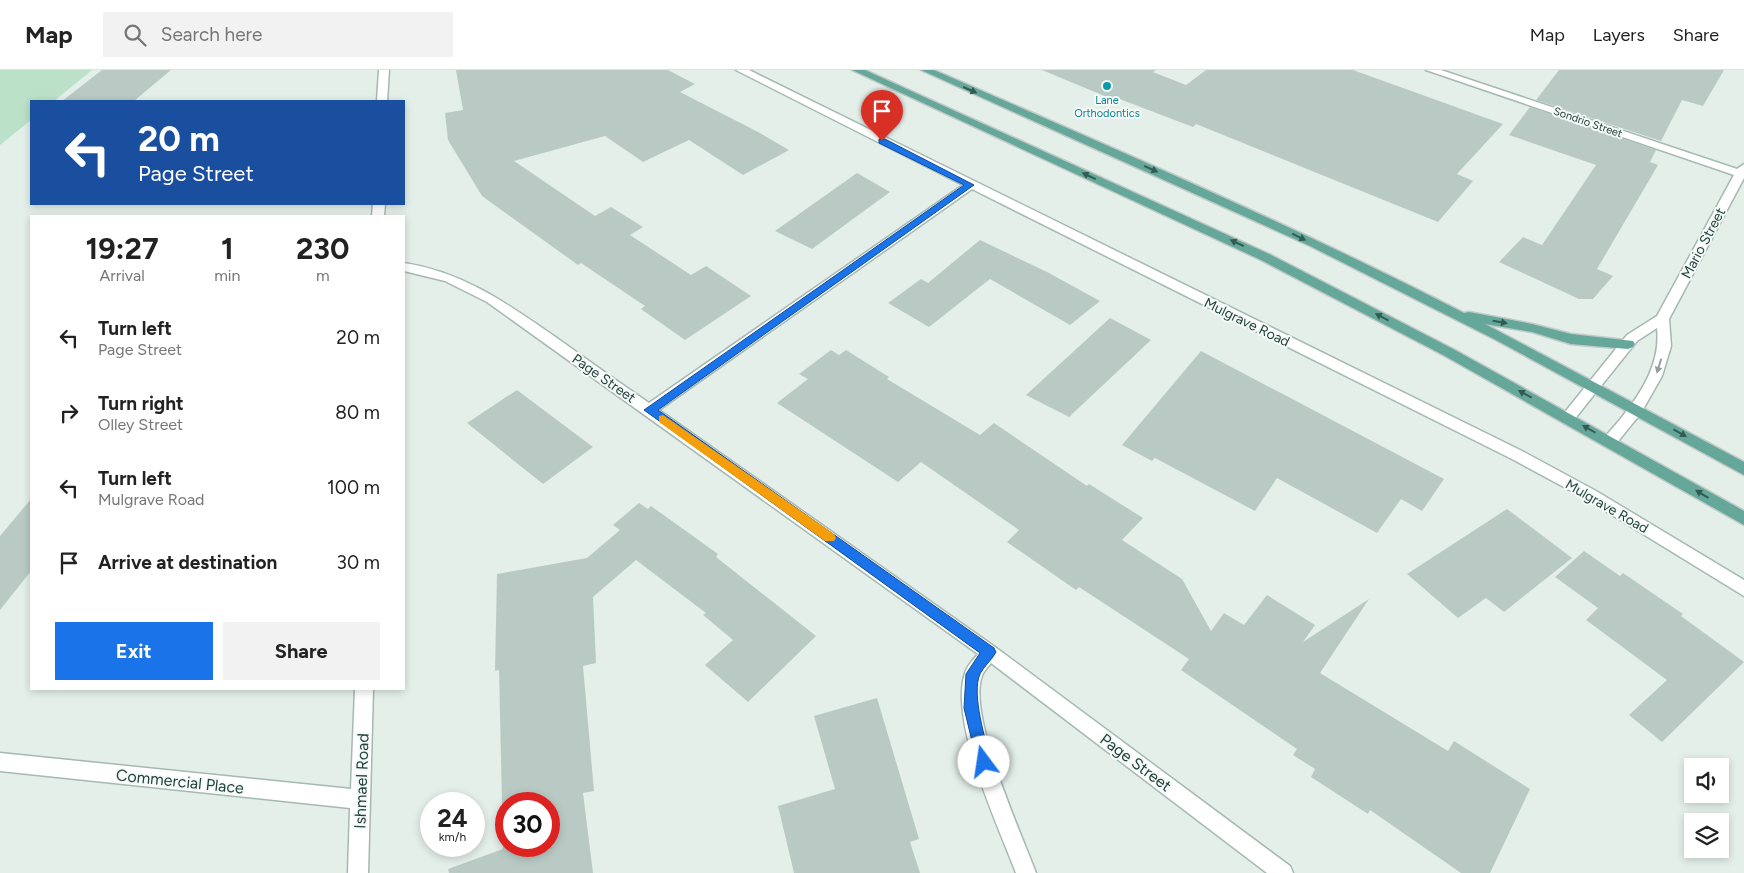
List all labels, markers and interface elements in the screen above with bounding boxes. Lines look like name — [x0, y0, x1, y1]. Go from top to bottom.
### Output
search box — [103, 12, 453, 57]
text: Map — [25, 20, 73, 49]
icon: search — [121, 21, 149, 49]
text: Search here — [161, 23, 262, 46]
text: Map — [1530, 24, 1565, 46]
text: Layers — [1593, 24, 1645, 46]
text: Share — [1673, 24, 1719, 46]
marker: Lane Orthodontics — [1101, 80, 1113, 92]
one-way arrow — [963, 86, 977, 94]
pin — [861, 90, 903, 141]
place label: Lane Orthodontics — [1074, 94, 1140, 120]
icon: arrive — [868, 97, 896, 125]
street label: Sondrio Street — [1552, 105, 1624, 140]
text: 20 m — [138, 118, 220, 160]
icon: left — [55, 120, 120, 185]
text: Page Street — [138, 160, 254, 187]
one-way arrow — [1144, 165, 1158, 173]
one-way arrow — [1082, 171, 1096, 179]
street label: Mario Street — [1678, 205, 1729, 282]
text: 19:27 — [86, 230, 159, 267]
text: 1 — [221, 230, 234, 267]
text: 230 — [296, 230, 349, 267]
one-way arrow — [1292, 233, 1306, 241]
one-way arrow — [1230, 239, 1244, 247]
text: Arrival — [99, 266, 145, 285]
text: min — [214, 266, 240, 285]
text: m — [316, 266, 330, 285]
street label: Mulgrave Road — [1201, 294, 1292, 351]
one-way arrow — [1375, 313, 1389, 321]
text: Turn left — [98, 317, 172, 340]
one-way arrow — [1493, 318, 1509, 326]
icon: left — [55, 324, 83, 352]
text: 20 m — [336, 326, 380, 349]
text: Page Street — [98, 340, 182, 359]
street label: Page Street — [569, 350, 639, 406]
one-way arrow — [1654, 359, 1662, 374]
one-way arrow — [1518, 390, 1532, 398]
text: Turn right — [98, 392, 184, 415]
icon: right — [55, 399, 83, 427]
text: 80 m — [335, 401, 380, 424]
text: Olley Street — [98, 415, 183, 434]
one-way arrow — [1582, 425, 1595, 434]
one-way arrow — [1673, 429, 1687, 437]
text: Turn left — [98, 467, 172, 490]
icon: left — [55, 474, 83, 502]
text: 100 m — [327, 476, 380, 499]
street label: Mulgrave Road — [1562, 476, 1651, 537]
text: Mulgrave Road — [98, 490, 204, 509]
one-way arrow — [1696, 490, 1709, 499]
icon: arrive — [55, 549, 83, 577]
text: Arrive at destination — [98, 551, 277, 574]
text: 30 m — [337, 551, 380, 574]
button: Exit — [55, 622, 213, 680]
button: Share — [223, 622, 380, 680]
street label: Page Street — [1096, 729, 1175, 795]
street label: Ishmael Road — [350, 733, 373, 829]
position arrow — [957, 735, 1009, 787]
map controls — [1684, 758, 1729, 858]
button: sound — [1684, 758, 1729, 803]
street label: Commercial Place — [115, 765, 245, 798]
speed limit sign: 30 — [495, 792, 560, 857]
text: 24 — [437, 803, 468, 833]
button: layers — [1684, 813, 1729, 858]
text: km/h — [439, 830, 466, 844]

